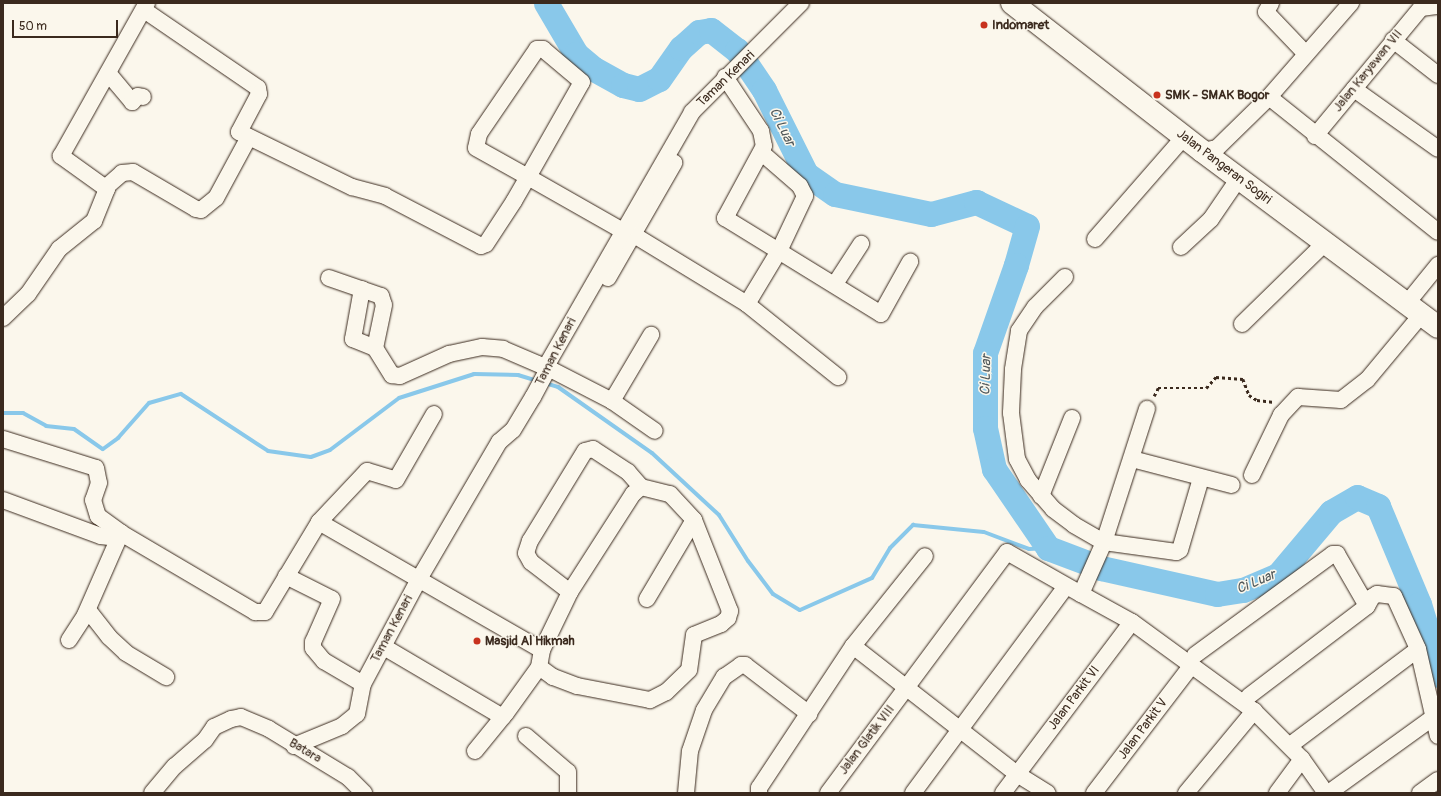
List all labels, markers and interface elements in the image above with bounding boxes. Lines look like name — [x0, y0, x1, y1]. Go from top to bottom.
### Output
scale bar — [14, 12, 120, 38]
place label: Indomaret — [992, 17, 1049, 33]
text: 50 m — [19, 19, 47, 34]
marker: Indomaret — [979, 20, 989, 30]
street label: Jalan Karyawan VII — [1330, 27, 1406, 115]
street label: Taman Kenari — [694, 48, 758, 110]
place label: SMK - SMAK Bogor — [1165, 87, 1269, 103]
marker: SMK - SMAK Bogor — [1152, 90, 1162, 100]
water label: Ci Luar — [766, 105, 798, 149]
street label: Jalan Pangeran Sogiri — [1174, 126, 1274, 208]
street label: Taman Kenari — [532, 315, 580, 389]
water label: Ci Luar — [977, 354, 995, 396]
water label: Ci Luar — [1234, 566, 1278, 598]
street label: Taman Kenari — [368, 593, 416, 665]
place label: Masjid Al Hikmah — [485, 633, 575, 649]
marker: Masjid Al Hikmah — [472, 636, 482, 646]
street label: Jalan Parkit VI — [1045, 663, 1103, 733]
street label: Jalan Parkit V — [1115, 696, 1171, 762]
street label: Jalan Glatik VIII — [836, 702, 898, 778]
street label: Batara — [286, 735, 324, 767]

